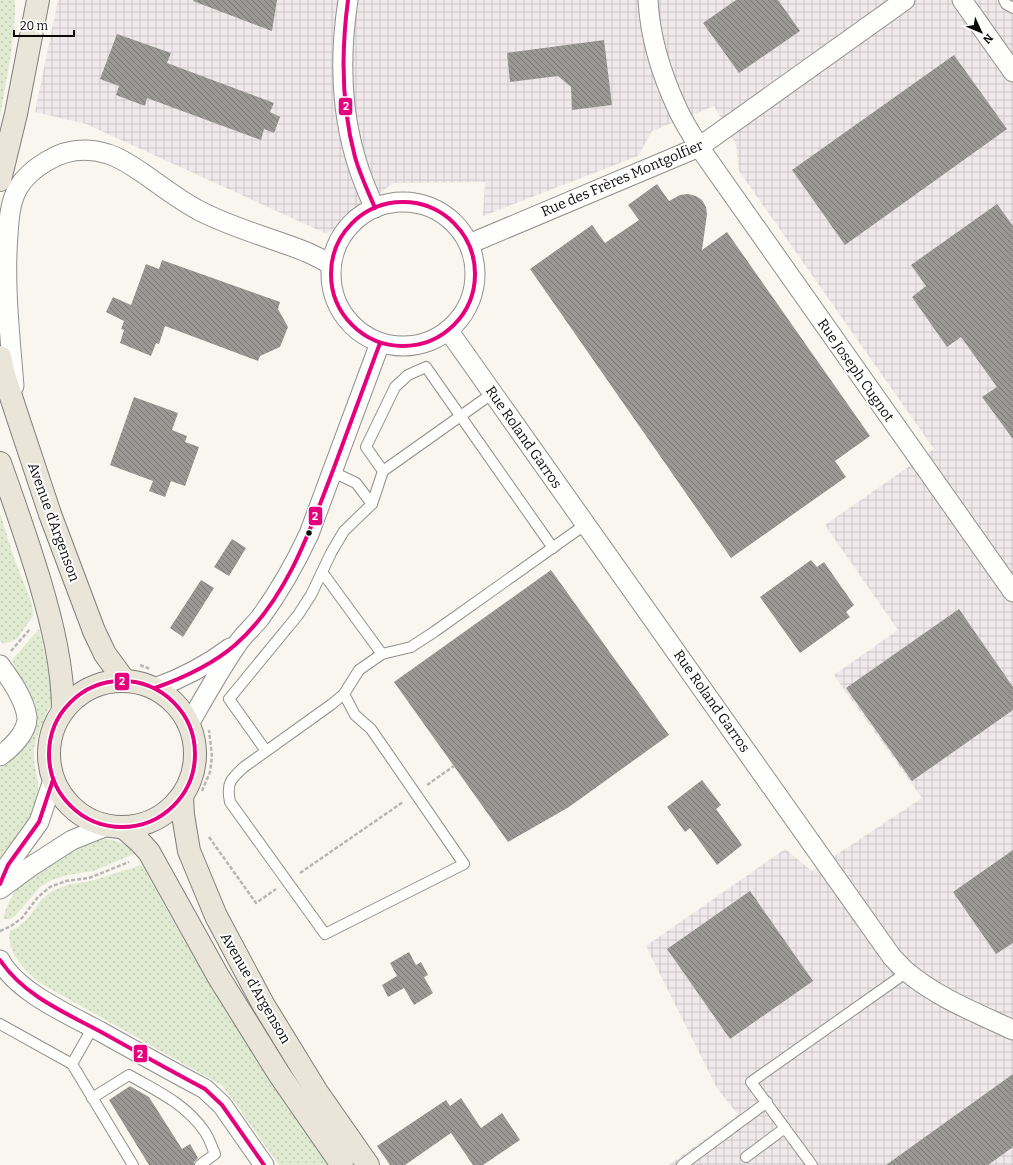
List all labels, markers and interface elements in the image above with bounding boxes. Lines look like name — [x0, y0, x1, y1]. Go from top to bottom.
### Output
scale bar — [14, 12, 74, 38]
north arrow — [961, 12, 1001, 52]
text: 20 m — [20, 19, 49, 33]
text: N — [980, 31, 995, 47]
line badge: 2 — [338, 97, 353, 116]
text: 2 — [343, 100, 349, 113]
street label: Rue des Frères Montgolfier — [539, 137, 706, 220]
street label: Rue Joseph Cugnot — [814, 316, 897, 425]
street label: Rue Roland Garros — [482, 383, 565, 492]
street label: Avenue d'Argenson — [24, 460, 83, 584]
line badge: 2 — [308, 506, 323, 526]
text: 2 — [312, 510, 318, 523]
unlabelled marker — [304, 528, 314, 538]
street label: Rue Roland Garros — [670, 647, 753, 756]
line badge: 2 — [114, 672, 130, 691]
text: 2 — [119, 675, 125, 688]
street label: Avenue d'Argenson — [217, 930, 294, 1047]
line badge: 2 — [133, 1044, 148, 1063]
text: 2 — [137, 1048, 143, 1061]

